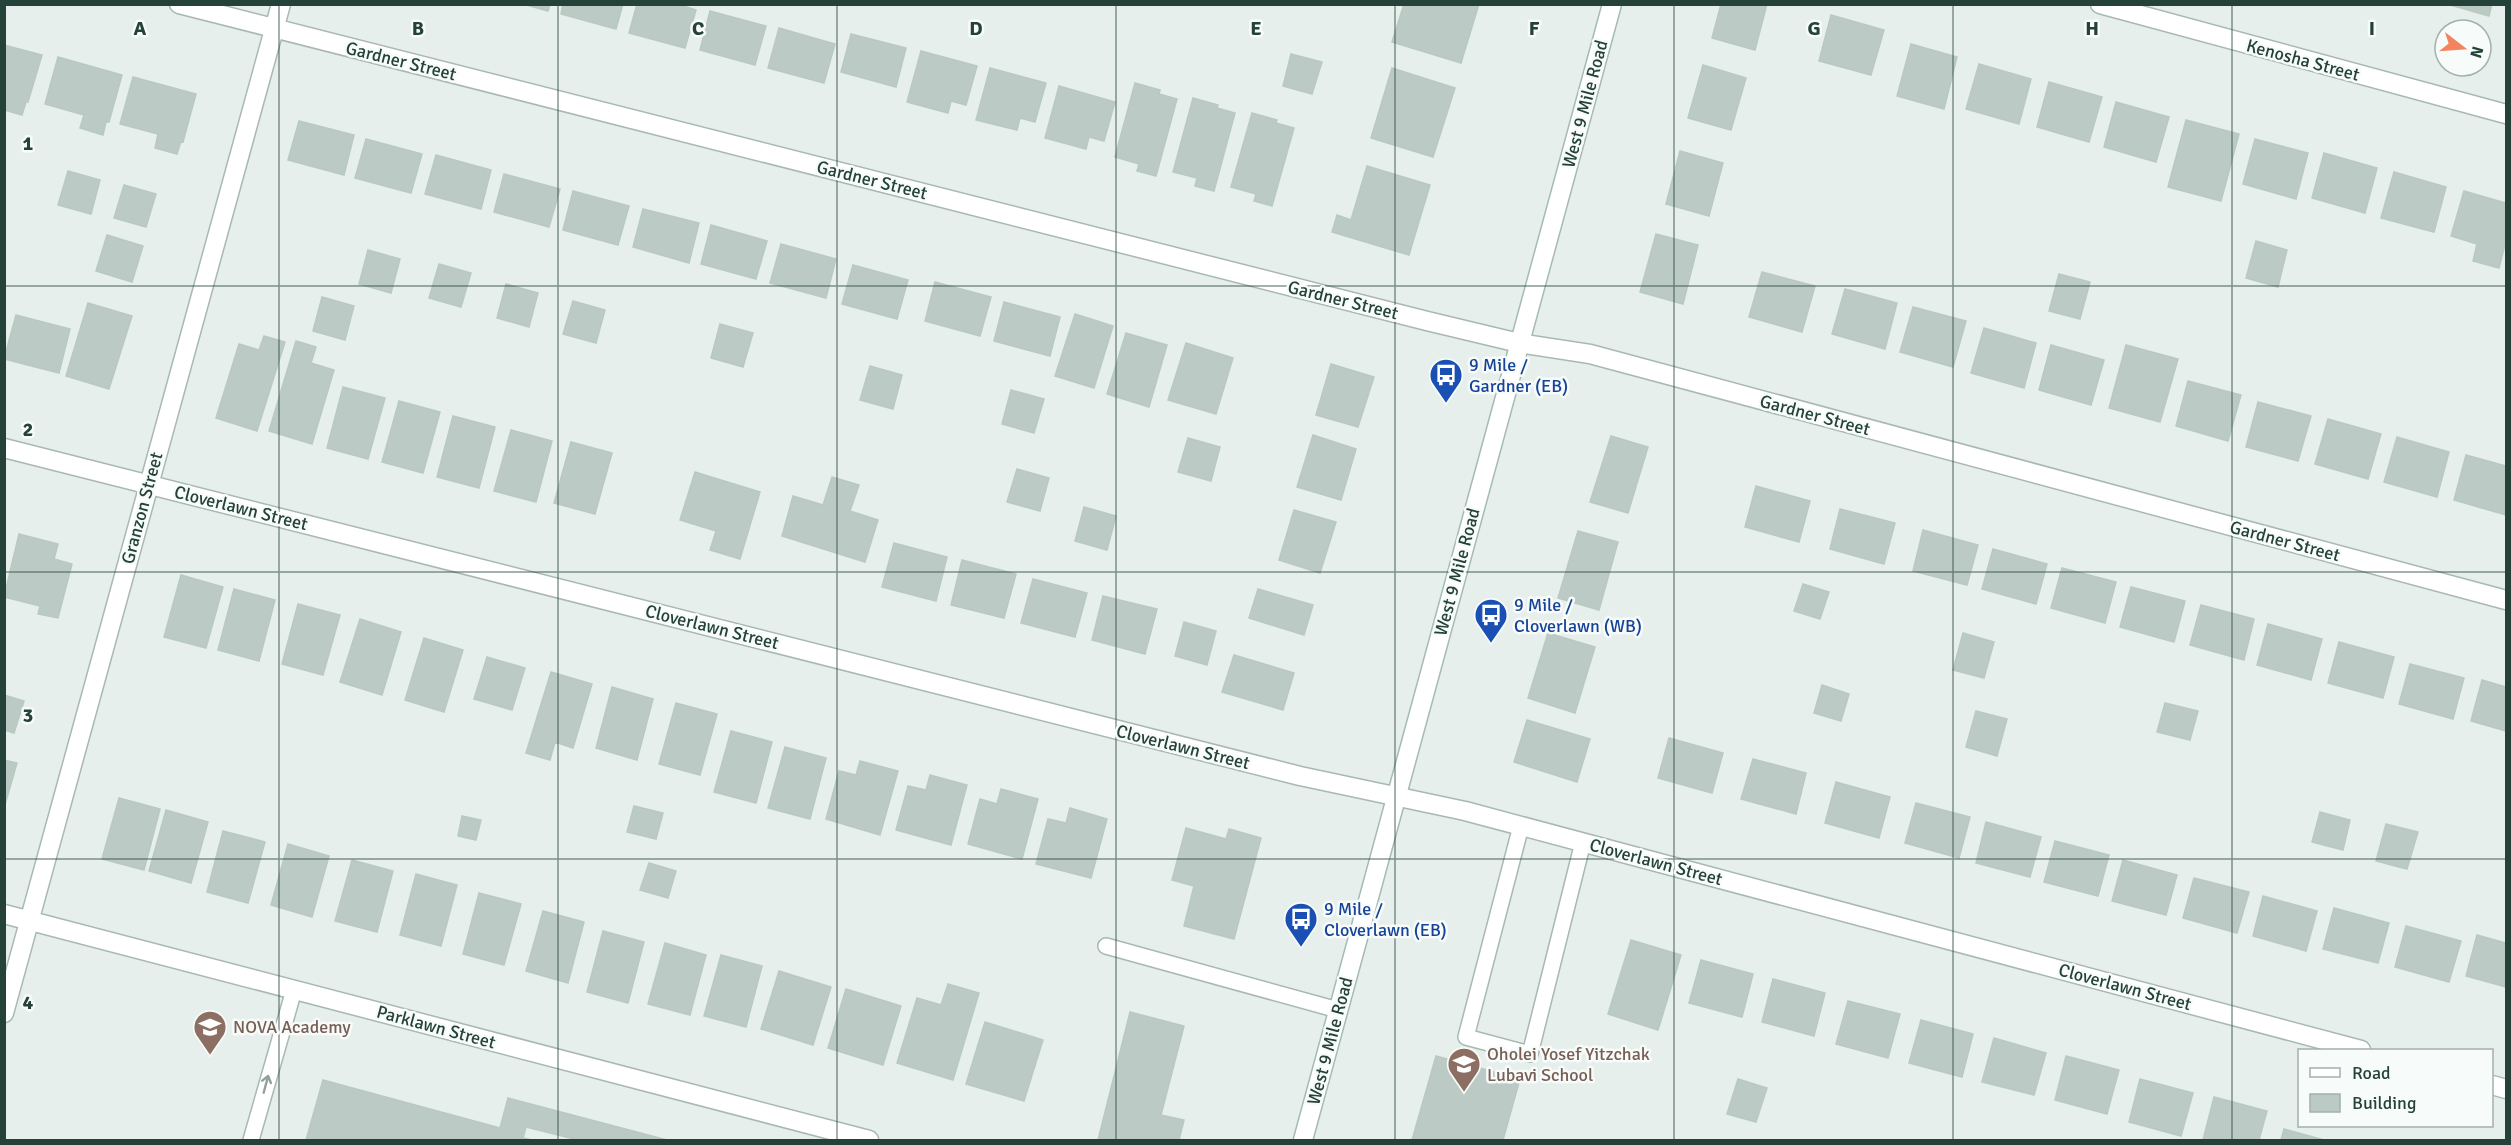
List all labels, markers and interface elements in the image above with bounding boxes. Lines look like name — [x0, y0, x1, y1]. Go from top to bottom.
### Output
text: A — [134, 16, 147, 41]
text: B — [412, 16, 424, 41]
text: C — [692, 16, 704, 41]
text: D — [969, 16, 983, 41]
text: E — [1250, 16, 1262, 41]
text: F — [1529, 16, 1540, 41]
text: G — [1807, 16, 1821, 41]
text: H — [2085, 16, 2099, 41]
text: I — [2369, 16, 2375, 41]
north arrow — [2433, 18, 2493, 78]
street label: Kenosha Street — [2244, 34, 2362, 86]
street label: Gardner Street — [344, 37, 458, 85]
street label: West 9 Mile Road — [1557, 38, 1613, 170]
text: N — [2465, 44, 2488, 60]
text: 1 — [23, 131, 34, 156]
street label: Gardner Street — [815, 156, 929, 204]
street label: Gardner Street — [1286, 276, 1400, 324]
place label: 9 Mile / Gardner (EB) — [1469, 354, 1568, 397]
bus stop icon: 9 Mile / Gardner (EB) — [1428, 357, 1464, 404]
street label: Gardner Street — [1758, 390, 1872, 440]
text: 2 — [23, 417, 33, 442]
street label: Granzon Street — [117, 450, 167, 566]
street label: Cloverlawn Street — [172, 481, 310, 535]
street label: West 9 Mile Road — [1429, 506, 1485, 638]
street label: Gardner Street — [2228, 516, 2342, 566]
place label: 9 Mile / Cloverlawn (WB) — [1514, 594, 1642, 637]
bus stop icon: 9 Mile / Cloverlawn (WB) — [1473, 597, 1509, 644]
street label: Cloverlawn Street — [643, 600, 781, 654]
text: 3 — [23, 703, 33, 728]
street label: Cloverlawn Street — [1114, 720, 1252, 774]
street label: Cloverlawn Street — [1587, 834, 1725, 890]
place label: 9 Mile / Cloverlawn (EB) — [1324, 898, 1447, 941]
bus stop icon: 9 Mile / Cloverlawn (EB) — [1283, 901, 1319, 948]
street label: Cloverlawn Street — [2056, 959, 2194, 1015]
street label: West 9 Mile Road — [1302, 975, 1358, 1107]
text: 4 — [23, 990, 34, 1015]
street label: Parklawn Street — [374, 1001, 498, 1053]
school or university icon: NOVA Academy — [192, 1009, 228, 1056]
place label: NOVA Academy — [233, 1016, 351, 1038]
place label: Oholei Yosef Yitzchak Lubavi School — [1487, 1043, 1650, 1086]
school or university icon: Oholei Yosef Yitzchak Lubavi School — [1446, 1046, 1482, 1093]
legend — [2298, 1049, 2493, 1127]
text: Road — [2352, 1062, 2391, 1084]
one-way arrow — [261, 1075, 273, 1094]
text: Building — [2352, 1092, 2416, 1114]

